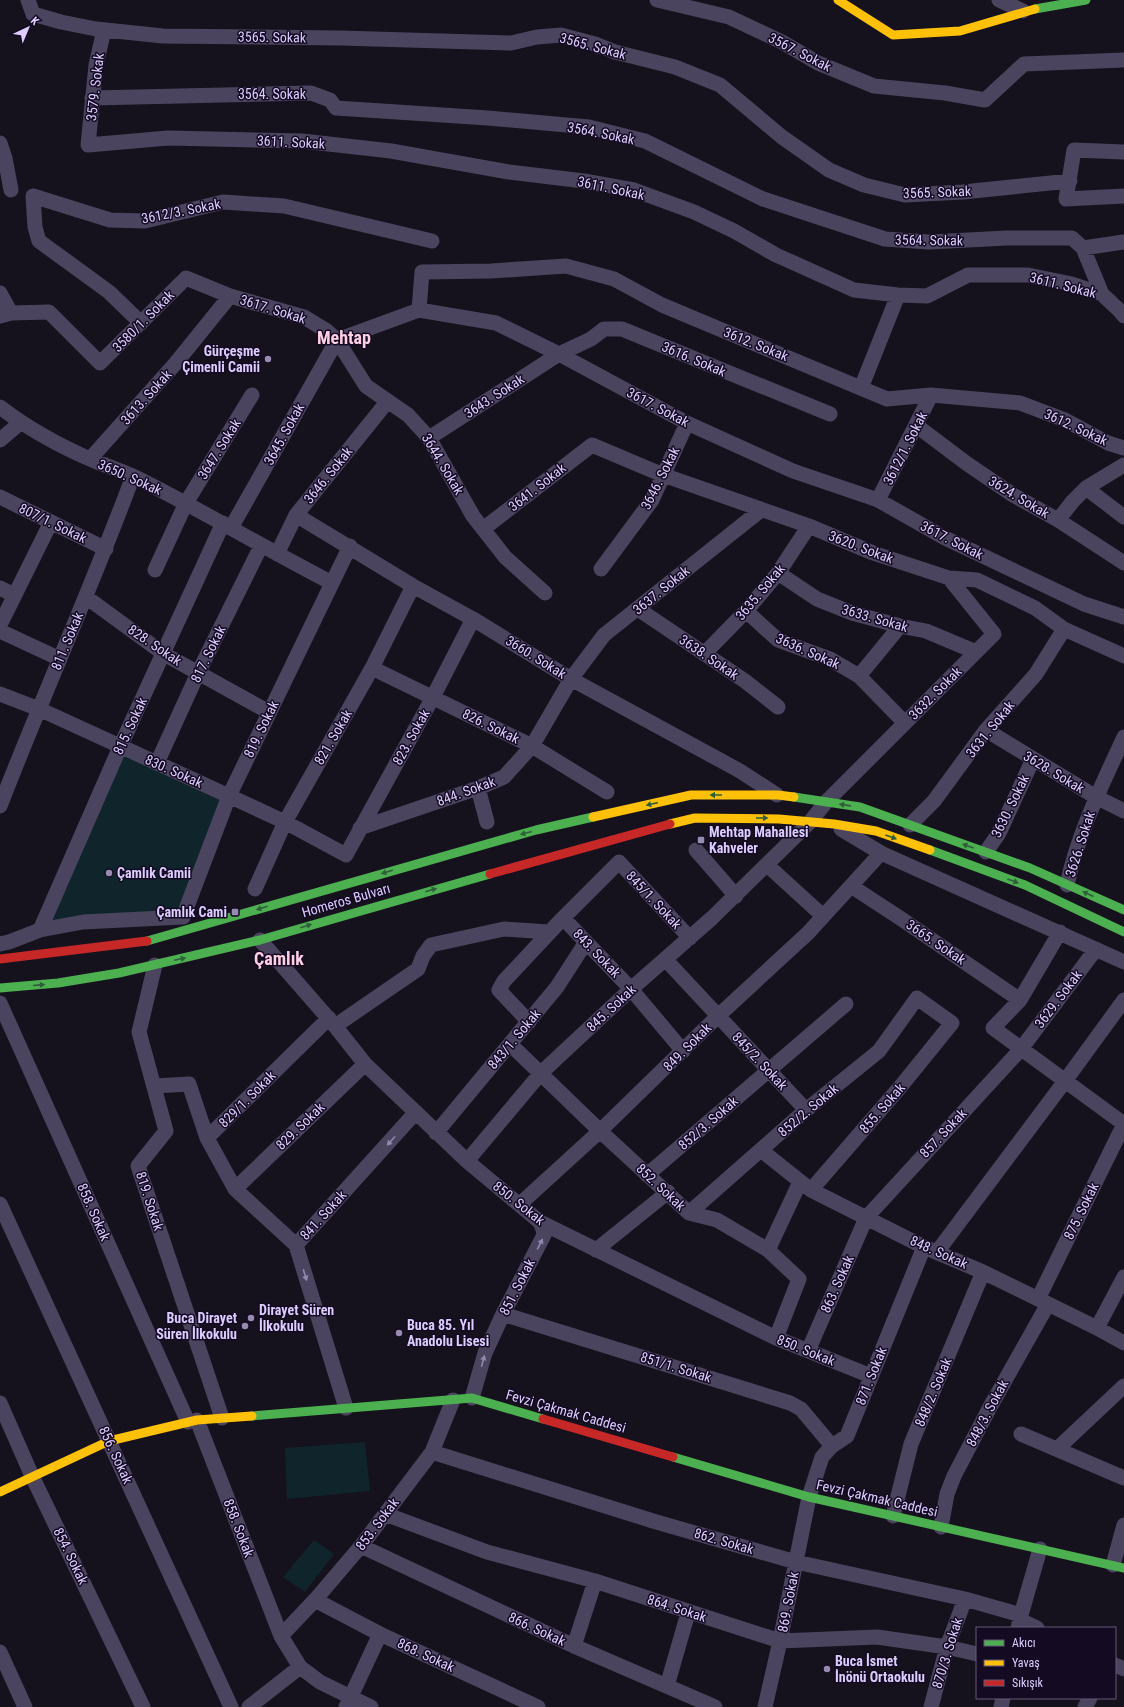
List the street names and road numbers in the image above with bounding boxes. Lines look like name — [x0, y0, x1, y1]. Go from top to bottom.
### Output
street label: 3565. Sokak — [238, 28, 307, 46]
street label: 3565. Sokak — [558, 29, 629, 63]
street label: 3567. Sokak — [766, 29, 835, 75]
street label: 3579. Sokak — [83, 52, 107, 122]
street label: 3564. Sokak — [238, 86, 307, 102]
street label: 3564. Sokak — [566, 119, 637, 147]
street label: 3611. Sokak — [257, 132, 326, 152]
street label: 3611. Sokak — [576, 173, 647, 203]
street label: 3565. Sokak — [903, 183, 972, 201]
street label: 3612/3. Sokak — [140, 195, 223, 227]
street label: 3564. Sokak — [895, 231, 964, 249]
street label: 3611. Sokak — [1028, 269, 1099, 301]
street label: 3580/1. Sokak — [109, 286, 178, 355]
street label: 3617. Sokak — [238, 291, 309, 327]
street label: 3612. Sokak — [721, 324, 791, 364]
street label: 3616. Sokak — [659, 338, 729, 380]
street label: 3613. Sokak — [117, 366, 175, 428]
street label: 3643. Sokak — [461, 370, 528, 421]
street label: 3617. Sokak — [624, 384, 692, 430]
street label: 3645. Sokak — [260, 400, 308, 468]
street label: 3612. Sokak — [1042, 405, 1111, 449]
street label: 3612/1. Sokak — [880, 408, 931, 487]
street label: 3647. Sokak — [194, 415, 244, 482]
street label: 3644. Sokak — [419, 431, 468, 498]
street label: 3646. Sokak — [300, 443, 356, 507]
street label: 3646. Sokak — [637, 443, 683, 512]
street label: 3650. Sokak — [96, 456, 165, 498]
street label: 3641. Sokak — [505, 459, 569, 514]
street label: 3624. Sokak — [986, 473, 1053, 522]
street label: 807/1. Sokak — [17, 500, 90, 547]
street label: 3617. Sokak — [918, 517, 987, 563]
street label: 3620. Sokak — [826, 527, 896, 567]
street label: 3635. Sokak — [732, 560, 788, 623]
street label: 3637. Sokak — [629, 562, 693, 618]
street label: 3633. Sokak — [840, 601, 911, 635]
street label: 811. Sokak — [48, 609, 87, 672]
street label: 828. Sokak — [125, 621, 185, 669]
street label: 817. Sokak — [187, 622, 229, 685]
street label: 3636. Sokak — [774, 630, 843, 672]
street label: 3638. Sokak — [676, 631, 742, 683]
street label: 3660. Sokak — [503, 632, 570, 682]
street label: 3632. Sokak — [905, 663, 965, 723]
street label: 815. Sokak — [110, 694, 150, 757]
street label: 819. Sokak — [240, 697, 282, 760]
street label: 3631. Sokak — [962, 697, 1018, 761]
street label: 826. Sokak — [460, 705, 523, 747]
street label: 821. Sokak — [311, 706, 356, 768]
street label: 823. Sokak — [389, 706, 433, 768]
street label: 3628. Sokak — [1021, 748, 1088, 797]
street label: 830. Sokak — [143, 751, 206, 791]
street label: 3630. Sokak — [988, 771, 1032, 840]
street label: 844. Sokak — [434, 773, 498, 809]
street label: 3626. Sokak — [1062, 808, 1098, 879]
street label: 845/1. Sokak — [623, 868, 685, 933]
street label: Homeros Bulvarı — [300, 880, 392, 920]
street label: 3665. Sokak — [903, 916, 969, 968]
street label: 843. Sokak — [570, 925, 625, 981]
street label: 3629. Sokak — [1031, 966, 1085, 1031]
street label: 845. Sokak — [583, 981, 639, 1035]
street label: 843/1. Sokak — [484, 1005, 544, 1072]
street label: 849. Sokak — [660, 1019, 715, 1074]
street label: 845/2. Sokak — [729, 1029, 791, 1094]
street label: 829/1. Sokak — [215, 1067, 279, 1131]
street label: 855. Sokak — [856, 1079, 909, 1136]
street label: 852/2. Sokak — [775, 1080, 842, 1140]
street label: 852/3. Sokak — [675, 1092, 741, 1153]
street label: 829. Sokak — [272, 1098, 328, 1153]
street label: 857. Sokak — [916, 1105, 970, 1161]
street label: 852. Sokak — [633, 1160, 689, 1214]
street label: 819. Sokak — [133, 1169, 167, 1233]
street label: 850. Sokak — [490, 1178, 549, 1229]
street label: 875. Sokak — [1060, 1179, 1102, 1242]
street label: 858. Sokak — [74, 1181, 114, 1244]
street label: 841. Sokak — [297, 1186, 350, 1243]
street label: 848. Sokak — [908, 1232, 971, 1272]
street label: 863. Sokak — [817, 1252, 857, 1315]
street label: 851. Sokak — [496, 1255, 538, 1318]
street label: 850. Sokak — [775, 1331, 838, 1369]
street label: 871. Sokak — [852, 1344, 890, 1407]
street label: 851/1. Sokak — [639, 1349, 714, 1386]
street label: 848/2. Sokak — [911, 1354, 955, 1429]
street label: 848/3. Sokak — [963, 1376, 1012, 1449]
street label: Fevzi Çakmak Caddesi — [504, 1386, 628, 1436]
street label: 856. Sokak — [96, 1424, 136, 1487]
street label: Fevzi Çakmak Caddesi — [815, 1476, 939, 1520]
street label: 853. Sokak — [352, 1494, 402, 1553]
street label: 858. Sokak — [221, 1497, 258, 1560]
street label: 854. Sokak — [50, 1525, 92, 1588]
street label: 862. Sokak — [692, 1525, 756, 1557]
street label: 869. Sokak — [774, 1570, 802, 1634]
street label: 864. Sokak — [645, 1591, 709, 1625]
street label: 866. Sokak — [506, 1609, 569, 1649]
street label: 870/3. Sokak — [929, 1615, 966, 1690]
street label: 868. Sokak — [395, 1635, 458, 1675]

